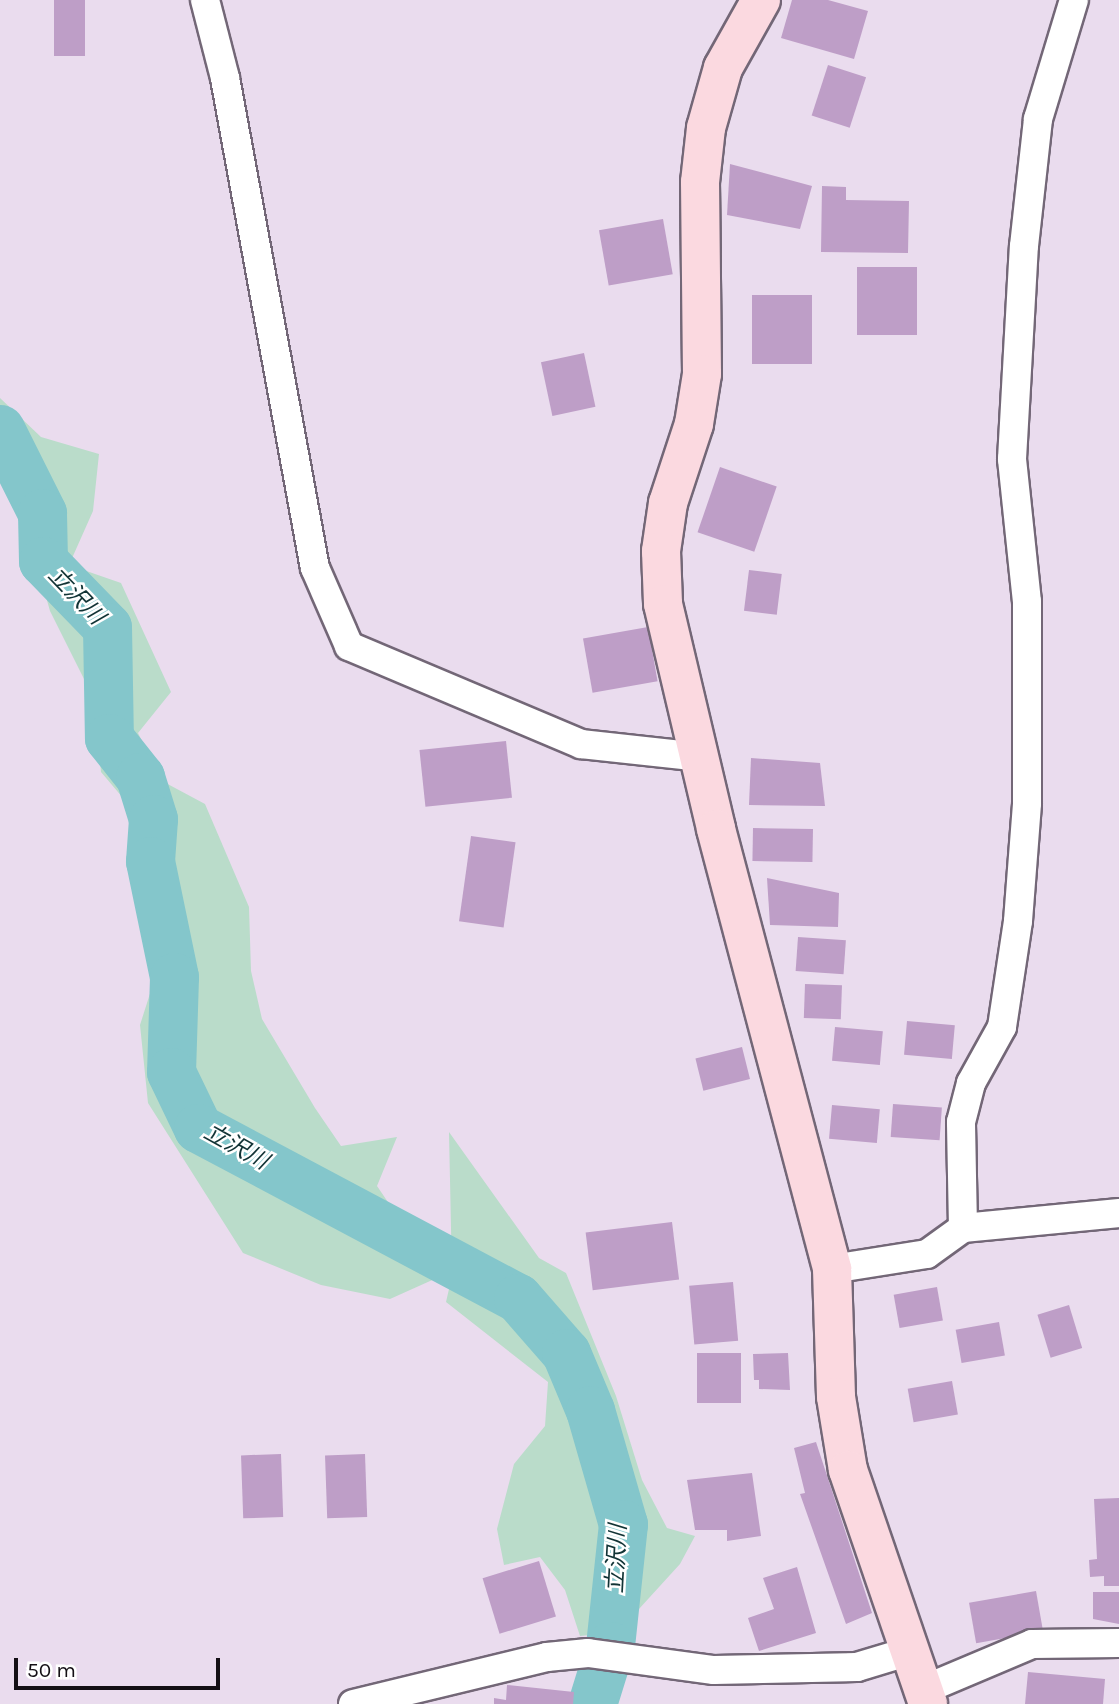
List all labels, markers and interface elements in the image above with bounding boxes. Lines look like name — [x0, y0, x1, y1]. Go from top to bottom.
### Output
water label: 立沢川 — [42, 562, 110, 630]
water label: 立沢川 — [199, 1118, 273, 1176]
water label: 立沢川 — [601, 1524, 633, 1594]
scale bar — [18, 1644, 224, 1688]
text: 50 m — [27, 1658, 76, 1682]

